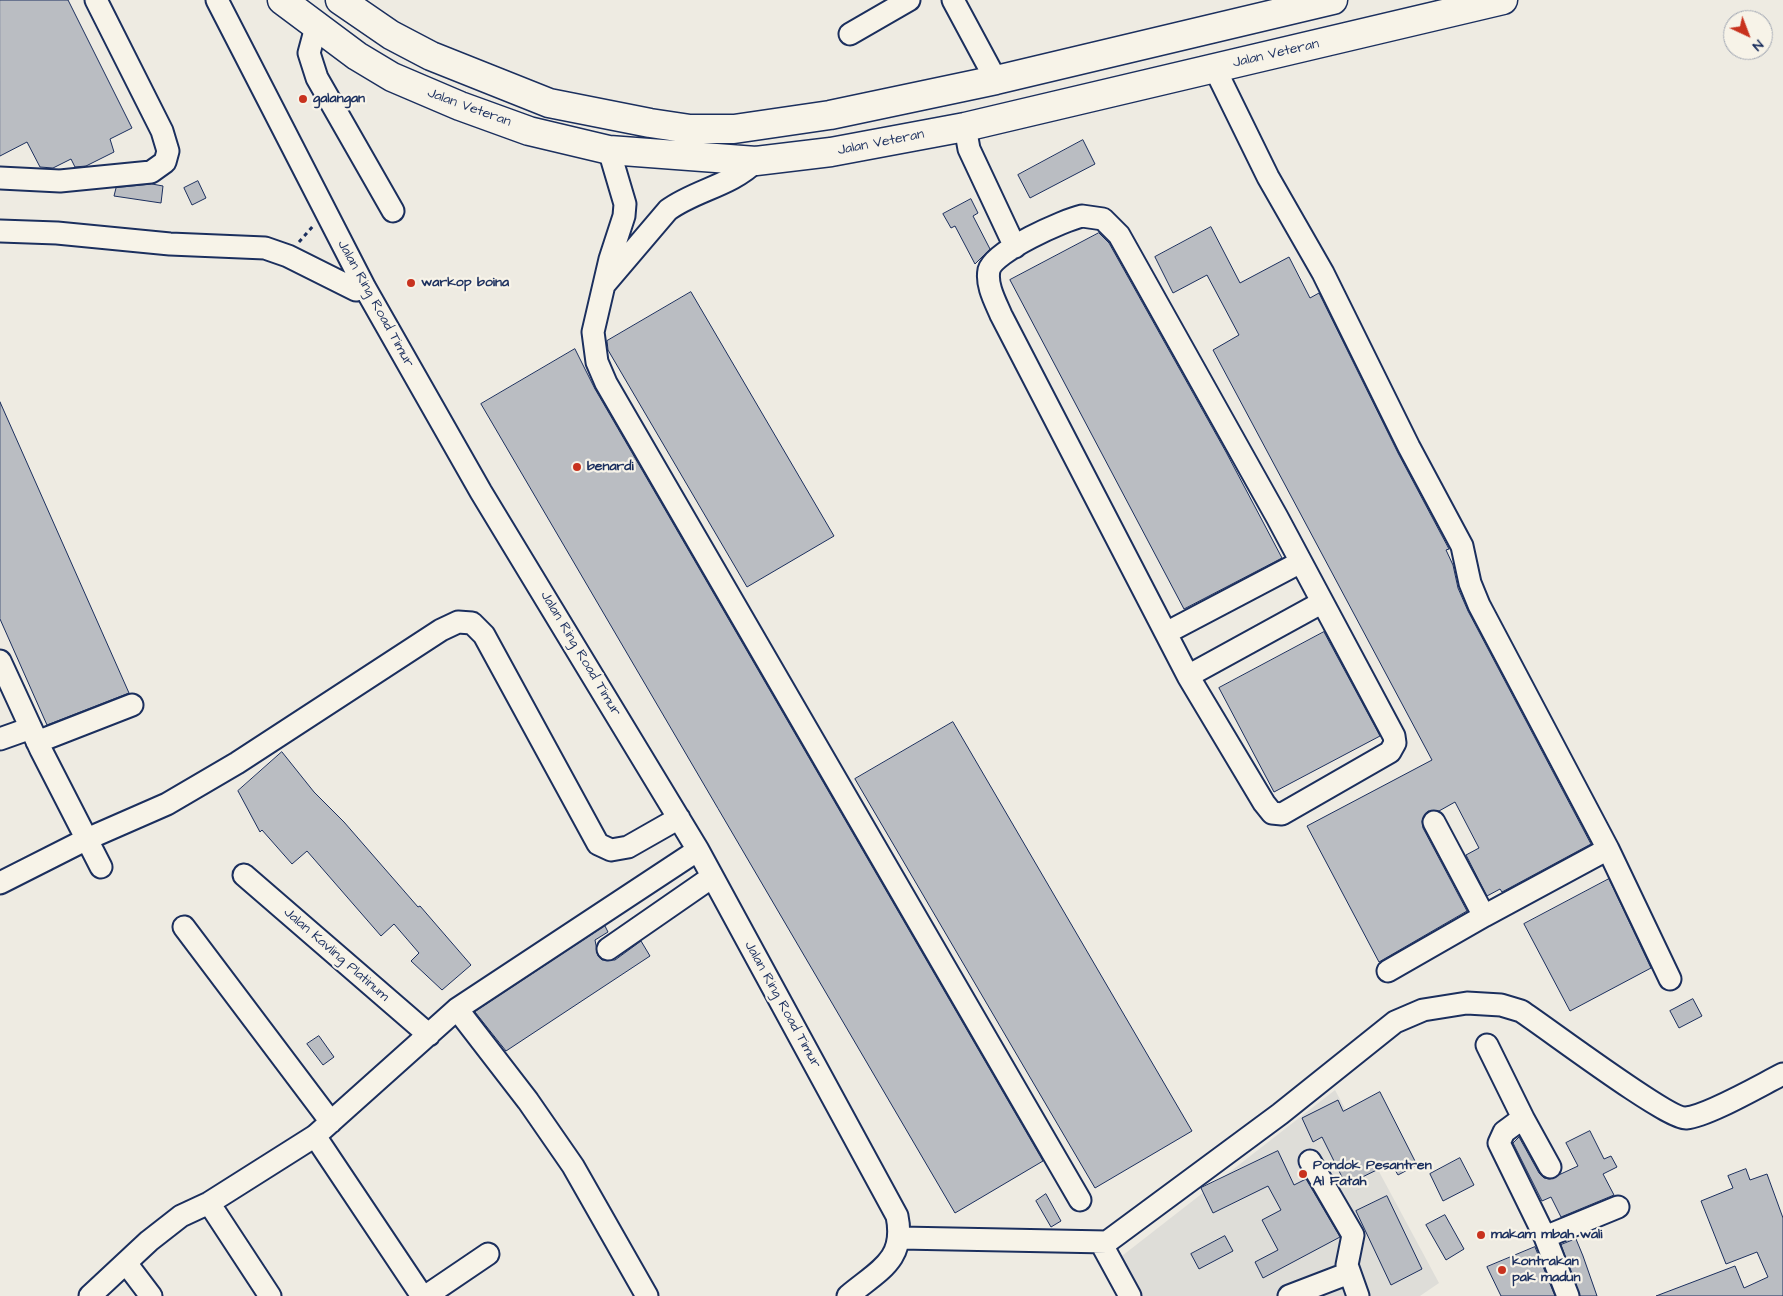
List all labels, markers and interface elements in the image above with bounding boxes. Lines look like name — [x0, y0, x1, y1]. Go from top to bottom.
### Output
north arrow — [1723, 10, 1773, 60]
text: N — [1748, 35, 1768, 56]
street label: Jalan Veteran — [1231, 36, 1321, 72]
street label: Jalan Veteran — [425, 85, 513, 131]
place label: galangan — [313, 91, 365, 107]
marker: galangan — [297, 93, 309, 105]
street label: Jalan Veteran — [836, 126, 926, 160]
street label: Jalan Ring Road Timur — [333, 238, 417, 370]
place label: warkop boina — [421, 275, 509, 291]
marker: warkop boina — [405, 277, 417, 289]
place label: benardi — [587, 459, 634, 475]
marker: benardi — [571, 461, 583, 473]
street label: Jalan Ring Road Timur — [536, 589, 624, 719]
street label: Jalan Kavling Platinum — [280, 905, 392, 1005]
street label: Jalan Ring Road Timur — [740, 939, 824, 1071]
place label: Pondok Pesantren Al Fatah — [1313, 1158, 1432, 1190]
marker: Pondok Pesantren Al Fatah — [1297, 1168, 1309, 1180]
place label: makam mbah wali — [1491, 1227, 1602, 1243]
marker: makam mbah wali — [1475, 1229, 1487, 1241]
place label: kontrakan pak madun — [1512, 1254, 1580, 1286]
marker: kontrakan pak madun — [1496, 1264, 1508, 1276]

